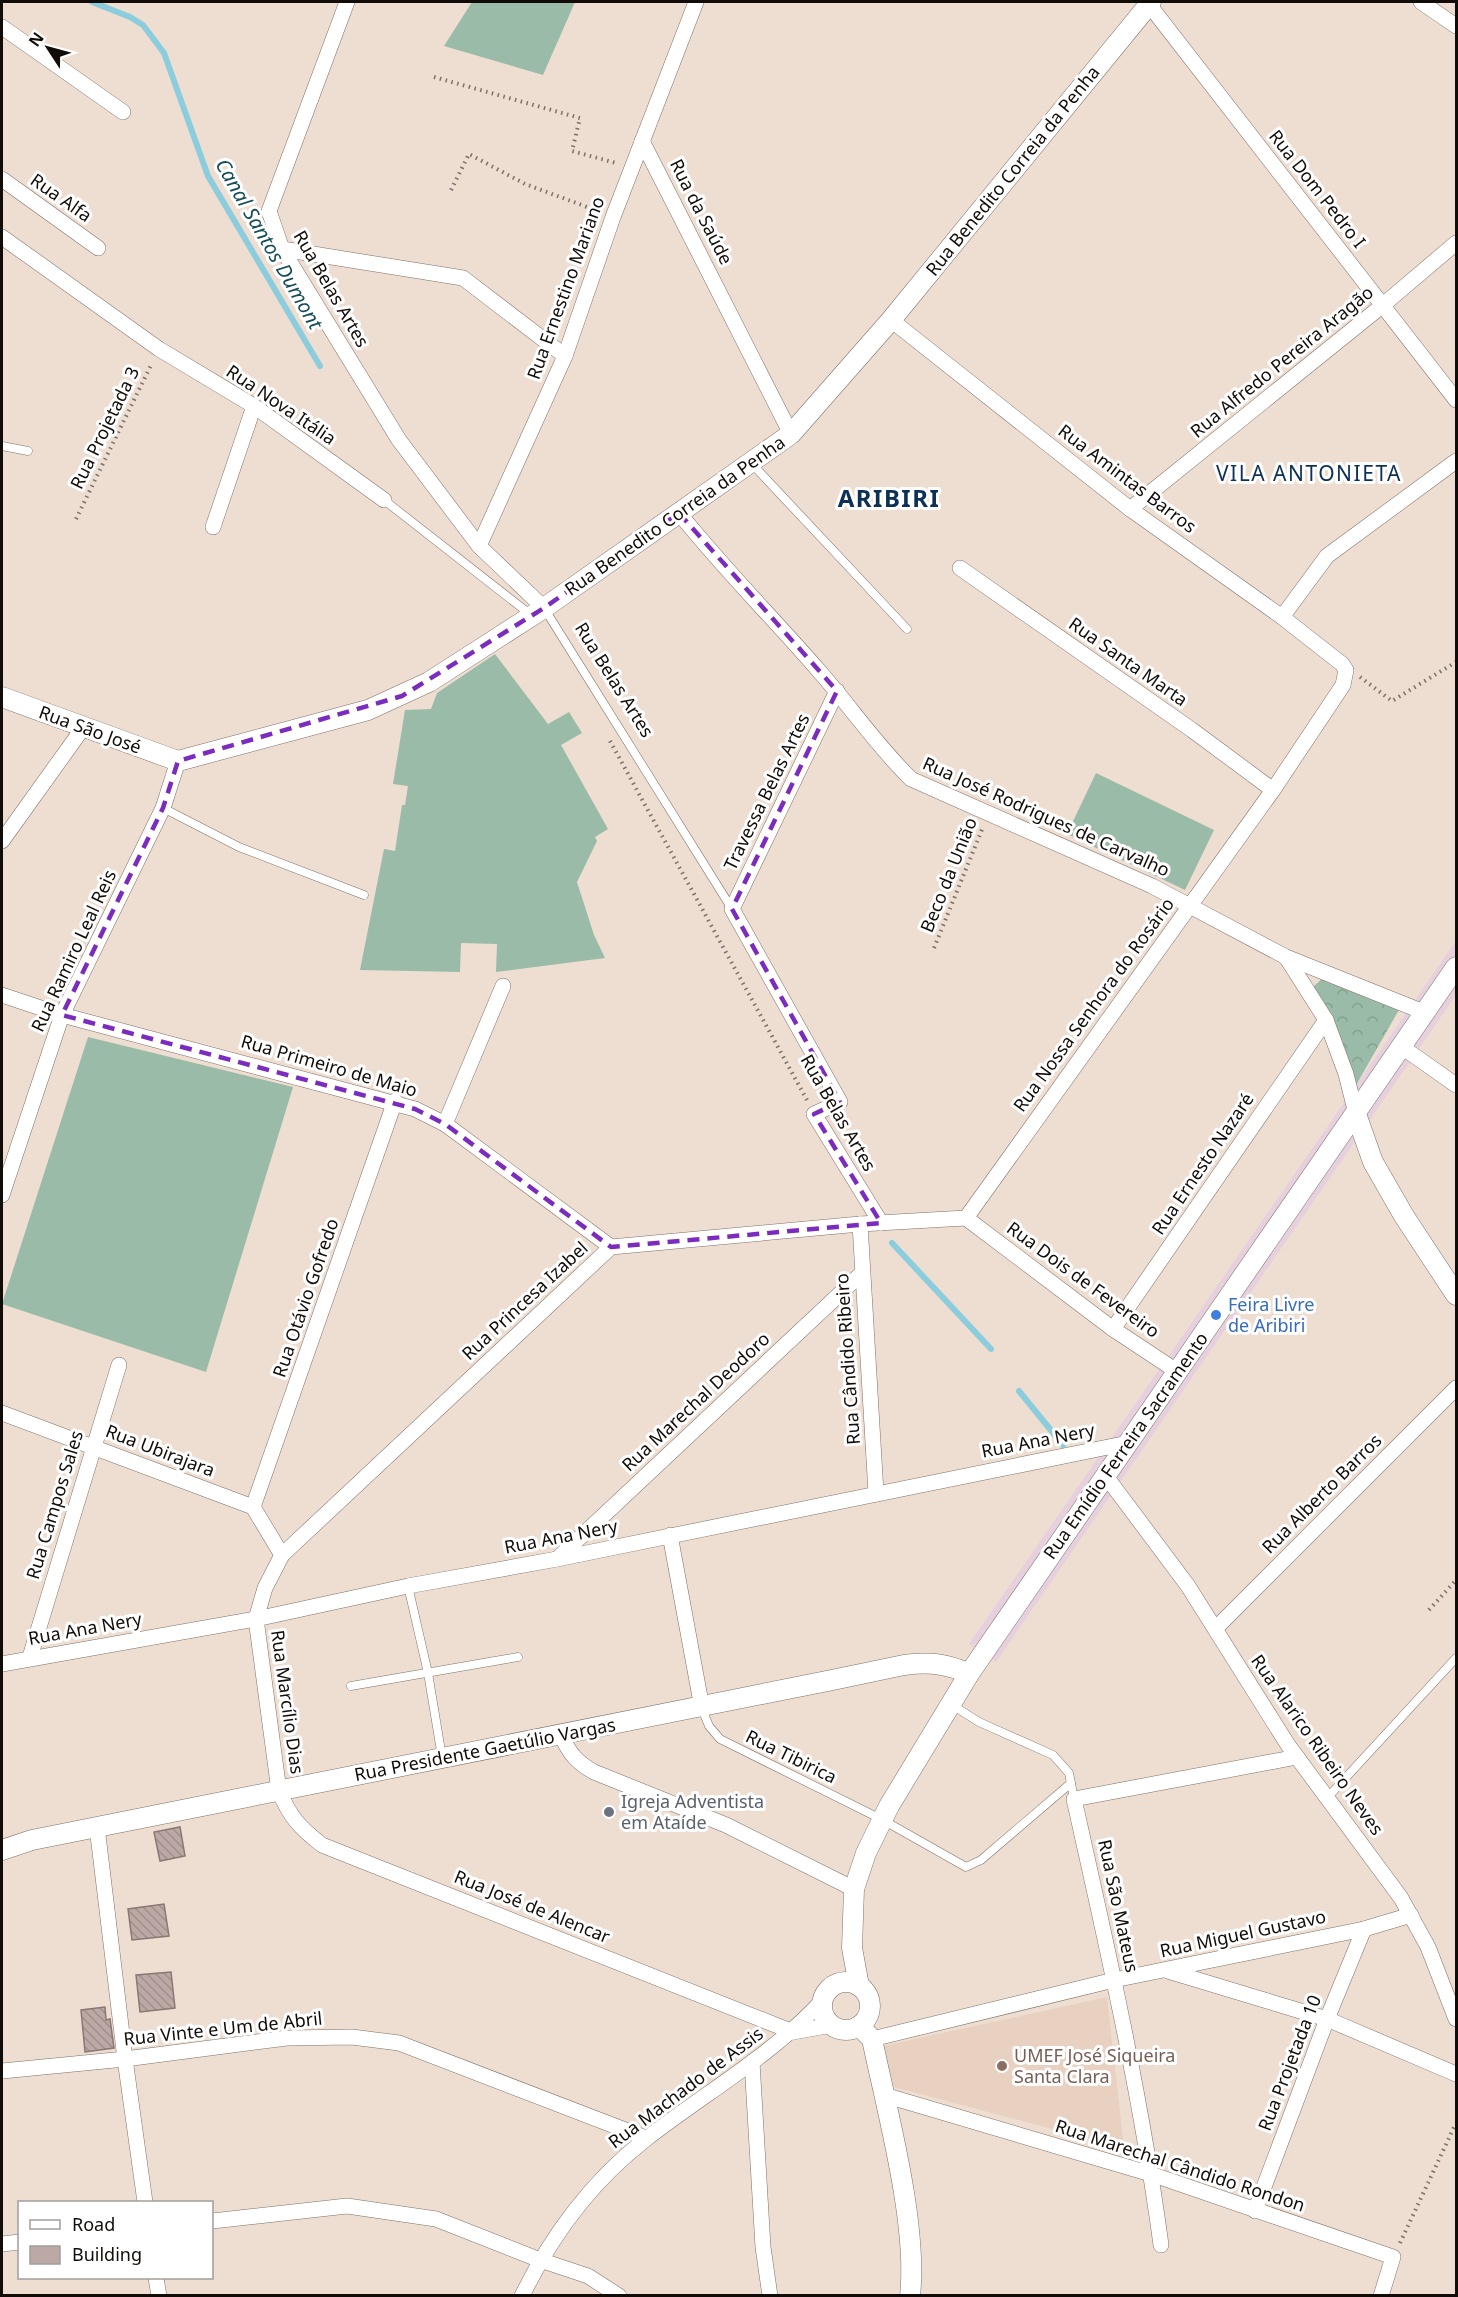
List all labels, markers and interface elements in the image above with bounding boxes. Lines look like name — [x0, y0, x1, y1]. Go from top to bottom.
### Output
north arrow — [18, 18, 78, 78]
text: N — [23, 27, 49, 51]
street label: Rua Benedito Correia da Penha — [920, 60, 1104, 280]
street label: Rua Dom Pedro I — [1264, 124, 1371, 252]
water label: Canal Santos Dumont — [209, 153, 330, 335]
street label: Rua da Saúde — [665, 155, 739, 268]
street label: Rua Alfa — [26, 167, 97, 227]
street label: Rua Ernestino Mariano — [521, 193, 609, 382]
street label: Rua Belas Artes — [289, 226, 375, 351]
street label: Rua Alfredo Pereira Aragão — [1185, 280, 1378, 443]
street label: Rua Nova Itália — [222, 359, 341, 450]
street label: Rua Projetada 3 — [64, 362, 144, 493]
street label: Rua Amintas Barros — [1054, 418, 1201, 538]
street label: Rua Benedito Correia da Penha — [560, 430, 789, 601]
district label: VILA ANTONIETA — [1216, 459, 1402, 487]
district label: ARIBIRI — [838, 481, 940, 514]
street label: Rua Santa Marta — [1064, 611, 1193, 711]
street label: Rua Belas Artes — [570, 617, 660, 741]
street label: Rua São José — [36, 699, 145, 759]
street label: Travessa Belas Artes — [718, 709, 815, 874]
street label: Rua José Rodrigues de Carvalho — [919, 751, 1174, 882]
street label: Beco da União — [914, 814, 982, 936]
street label: Rua Ramiro Leal Reis — [25, 866, 121, 1035]
street label: Rua Nossa Senhora do Rosário — [1007, 893, 1179, 1116]
street label: Rua Primeiro de Maio — [238, 1028, 420, 1102]
street label: Rua Belas Artes — [796, 1050, 882, 1175]
street label: Rua Ernesto Nazaré — [1146, 1088, 1259, 1239]
street label: Rua Otávio Gofredo — [267, 1215, 344, 1380]
street label: Rua Dois de Fevereiro — [1002, 1216, 1165, 1343]
street label: Rua Princesa Izabel — [456, 1236, 592, 1365]
street label: Rua Cândido Ribeiro — [829, 1273, 865, 1446]
place label: Feira Livre de Aribiri — [1228, 1292, 1314, 1337]
marker: Feira Livre de Aribiri — [1209, 1308, 1223, 1322]
street label: Rua Marechal Deodoro — [616, 1326, 774, 1476]
street label: Rua Emídio Ferreira Sacramento — [1037, 1327, 1213, 1564]
street label: Rua Ana Nery — [979, 1417, 1097, 1463]
street label: Rua Ubirajara — [102, 1418, 218, 1482]
street label: Rua Campos Sales — [20, 1428, 88, 1582]
street label: Rua Alberto Barros — [1256, 1428, 1386, 1558]
street label: Rua Ana Nery — [502, 1513, 620, 1559]
street label: Rua Ana Nery — [26, 1606, 144, 1650]
street label: Rua Marcílio Dias — [266, 1628, 310, 1775]
street label: Rua Alarico Ribeiro Neves — [1246, 1649, 1389, 1840]
street label: Rua Presidente Gaetúlio Vargas — [352, 1712, 617, 1786]
street label: Rua Tibirica — [742, 1724, 841, 1788]
place label: Igreja Adventista em Ataíde — [621, 1789, 764, 1834]
marker: Igreja Adventista em Ataíde — [602, 1805, 616, 1819]
street label: Rua São Mateus — [1093, 1837, 1145, 1975]
street label: Rua José de Alencar — [451, 1864, 614, 1948]
street label: Rua Miguel Gustavo — [1158, 1904, 1328, 1962]
street label: Rua Projetada 10 — [1252, 1991, 1326, 2134]
street label: Rua Vinte e Um de Abril — [122, 2006, 323, 2050]
street label: Rua Machado de Assis — [603, 2021, 768, 2153]
place label: UMEF José Siqueira Santa Clara — [1014, 2043, 1175, 2088]
marker: UMEF José Siqueira Santa Clara — [995, 2059, 1009, 2073]
street label: Rua Marechal Cândido Rondon — [1052, 2113, 1308, 2217]
legend — [18, 2201, 213, 2279]
text: Road — [72, 2212, 115, 2236]
text: Building — [72, 2242, 142, 2266]

